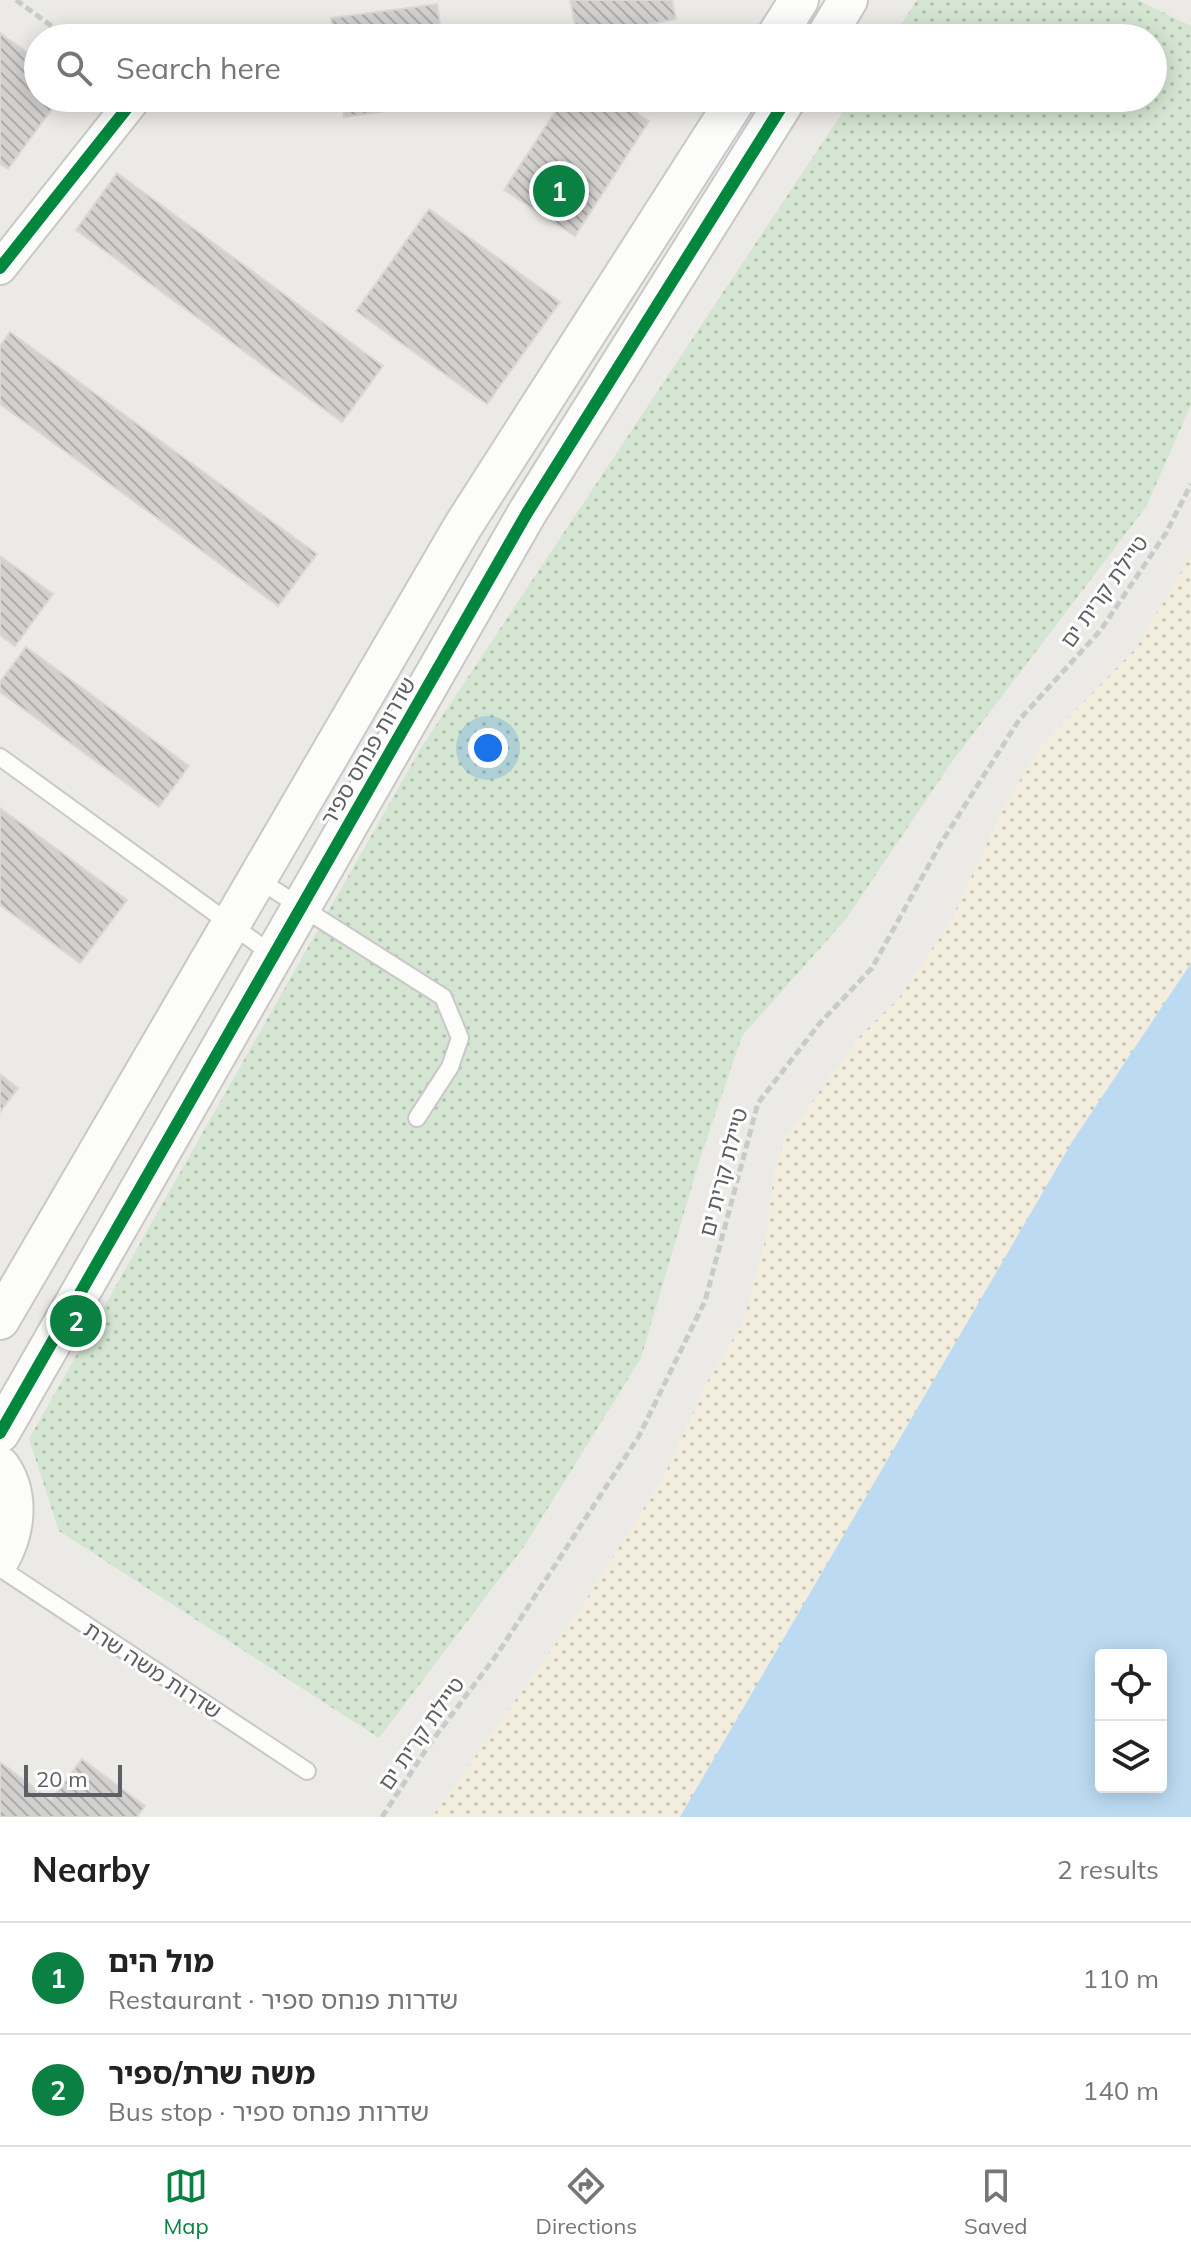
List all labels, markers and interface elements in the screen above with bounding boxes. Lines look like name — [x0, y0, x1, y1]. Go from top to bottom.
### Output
search box — [24, 24, 1167, 112]
icon: search — [52, 46, 96, 90]
text: Search here — [116, 49, 281, 87]
pin: 1 — [533, 161, 585, 221]
street label: טיילת קרית ים — [1054, 529, 1154, 653]
street label: שדרות פנחס ספיר — [314, 672, 422, 830]
your location — [468, 728, 508, 768]
street label: טיילת קרית ים — [692, 1105, 754, 1239]
pin: 2 — [50, 1291, 102, 1351]
street label: שדרות משה שרת — [79, 1615, 227, 1725]
map controls — [1095, 1649, 1167, 1793]
button: locate — [1095, 1649, 1167, 1721]
street label: טיילת קרית ים — [372, 1671, 470, 1795]
button: layers — [1095, 1721, 1167, 1793]
scale bar — [24, 1761, 122, 1797]
text: 20 m — [36, 1765, 87, 1793]
text: Nearby — [32, 1848, 150, 1891]
text: 2 results — [1057, 1853, 1159, 1886]
text: מול הים — [108, 1942, 214, 1980]
text: 1 — [50, 1962, 66, 1995]
text: 110 m — [1083, 1962, 1159, 1995]
text: Restaurant · שדרות פנחס ספיר — [108, 1983, 458, 2016]
text: משה שרת/ספיר — [108, 2054, 315, 2092]
text: 2 — [50, 2074, 66, 2107]
text: 140 m — [1083, 2074, 1159, 2107]
text: Bus stop · שדרות פנחס ספיר — [108, 2095, 429, 2128]
tab: Map — [163, 2164, 209, 2240]
tab: Directions — [536, 2164, 637, 2240]
tab: Saved — [964, 2164, 1028, 2240]

